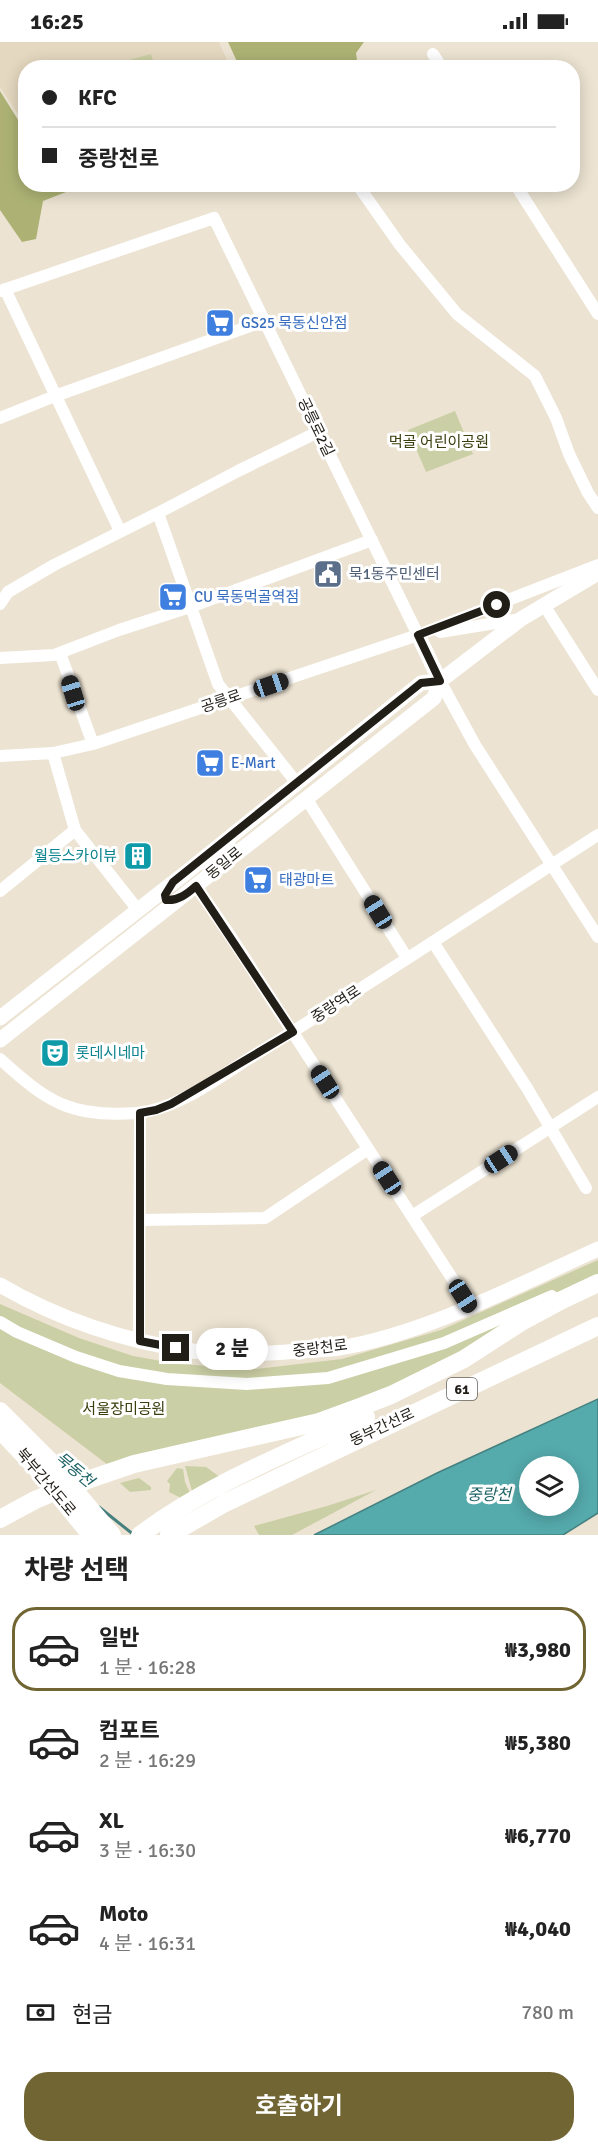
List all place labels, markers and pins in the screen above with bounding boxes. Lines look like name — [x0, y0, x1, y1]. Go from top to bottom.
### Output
supermarket icon: GS25 묵동신안점 — [204, 307, 236, 339]
place label: GS25 묵동신안점 — [241, 314, 347, 332]
public building icon: 묵1동주민센터 — [312, 558, 344, 590]
place label: 묵1동주민센터 — [349, 565, 440, 583]
supermarket icon: CU 묵동먹골역점 — [157, 581, 189, 613]
place label: CU 묵동먹골역점 — [194, 588, 299, 606]
supermarket icon: E-Mart — [194, 747, 226, 779]
place label: E-Mart — [231, 754, 276, 772]
building icon: 월등스카이뷰 — [122, 840, 154, 872]
place label: 월등스카이뷰 — [34, 847, 117, 865]
supermarket icon: 태광마트 — [242, 864, 274, 896]
place label: 태광마트 — [279, 871, 334, 889]
theatre icon: 롯데시네마 — [39, 1037, 71, 1069]
place label: 롯데시네마 — [76, 1044, 145, 1062]

